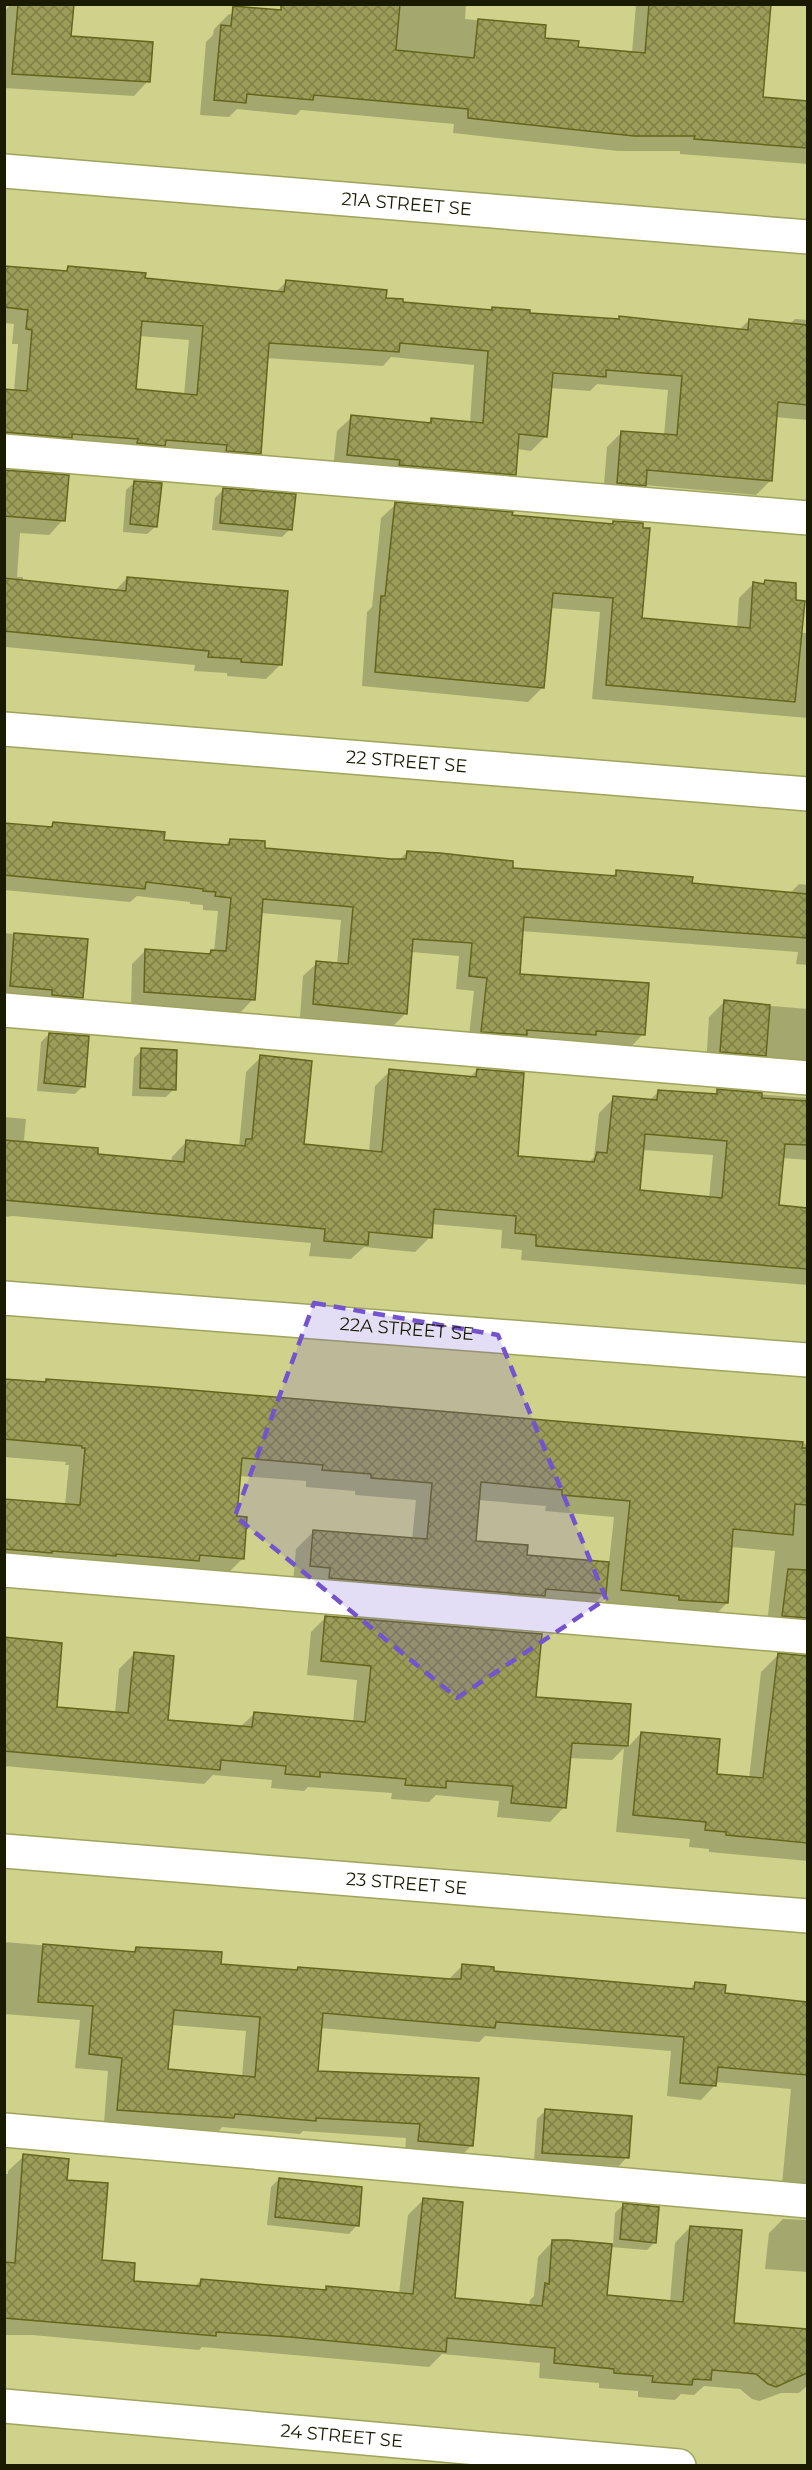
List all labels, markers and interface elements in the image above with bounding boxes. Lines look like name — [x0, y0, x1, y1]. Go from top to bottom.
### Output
street label: 21A STREET SE — [341, 188, 473, 220]
street label: 22 STREET SE — [345, 746, 468, 777]
street label: 22A STREET SE — [339, 1313, 475, 1345]
street label: 23 STREET SE — [345, 1868, 468, 1899]
street label: 24 STREET SE — [279, 2420, 404, 2452]

